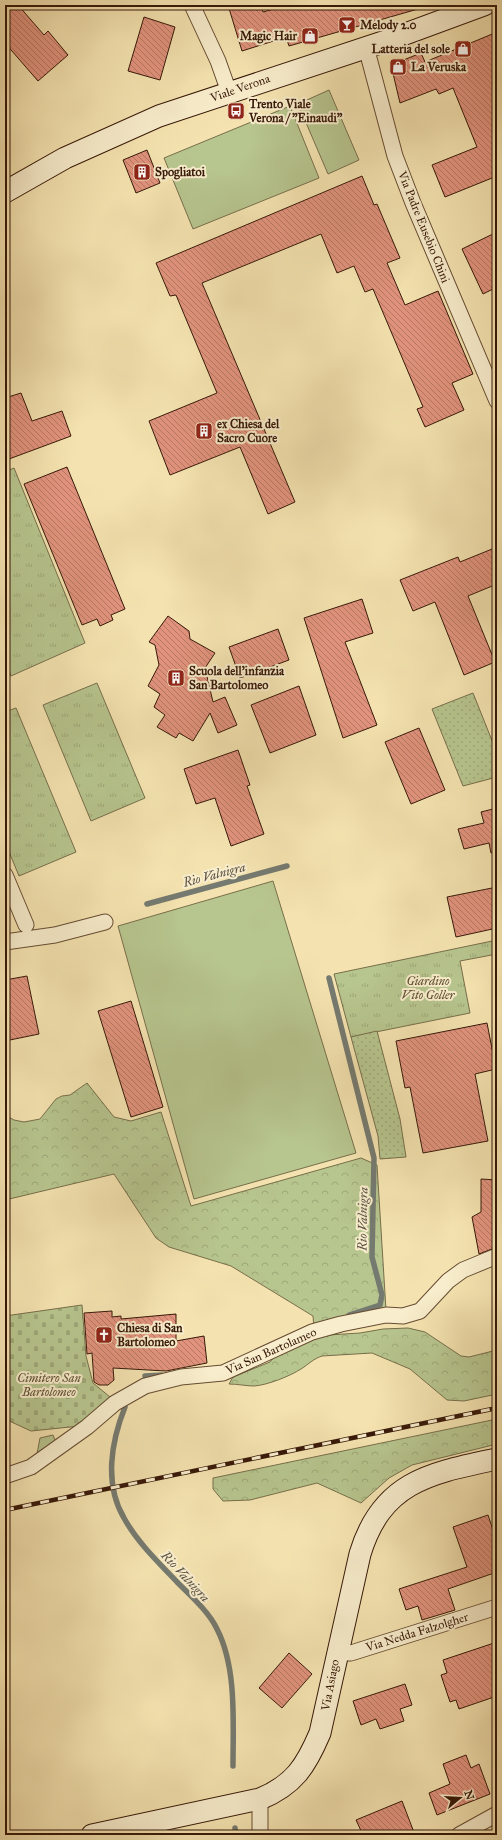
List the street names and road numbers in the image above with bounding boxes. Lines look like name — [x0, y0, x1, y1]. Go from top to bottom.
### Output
street label: Viale Verona — [207, 71, 273, 105]
street label: Via Padre Eusebio Chini — [395, 168, 453, 285]
street label: Via San Bartolameo — [223, 1325, 318, 1378]
street label: Via Nedda Falzolgher — [363, 1610, 471, 1656]
street label: Via Asiago — [318, 1658, 343, 1713]

